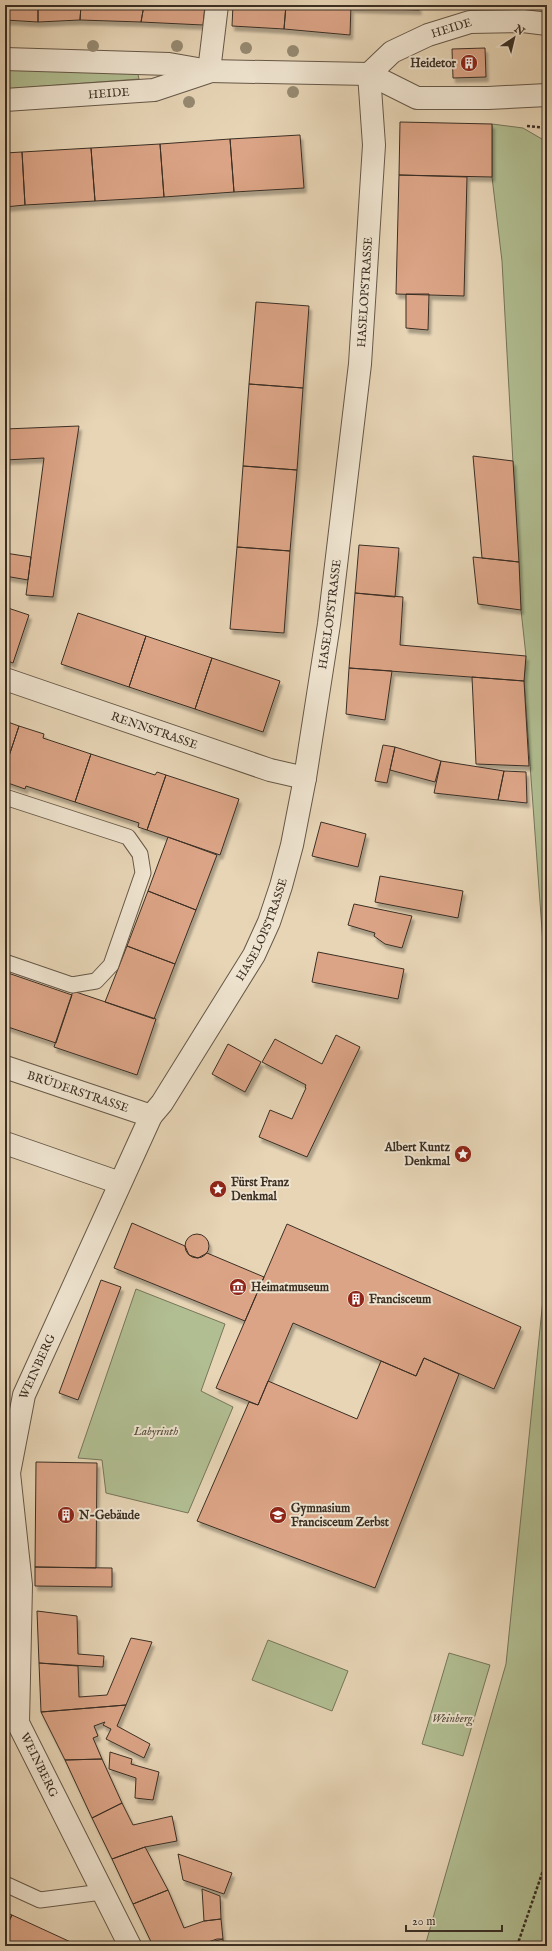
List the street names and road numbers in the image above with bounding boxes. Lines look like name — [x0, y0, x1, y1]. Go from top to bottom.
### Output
street label: HEIDE — [429, 14, 473, 41]
street label: HEIDE — [87, 84, 130, 102]
street label: HASELOPSTRASSE — [354, 236, 376, 348]
street label: HASELOPSTRASSE — [315, 558, 344, 670]
street label: RENNSTRASSE — [109, 708, 200, 752]
street label: HASELOPSTRASSE — [232, 877, 290, 984]
street label: BRÜDERSTRASSE — [25, 1067, 131, 1116]
street label: WEINBERG — [16, 1331, 59, 1401]
street label: WEINBERG — [17, 1730, 61, 1800]

